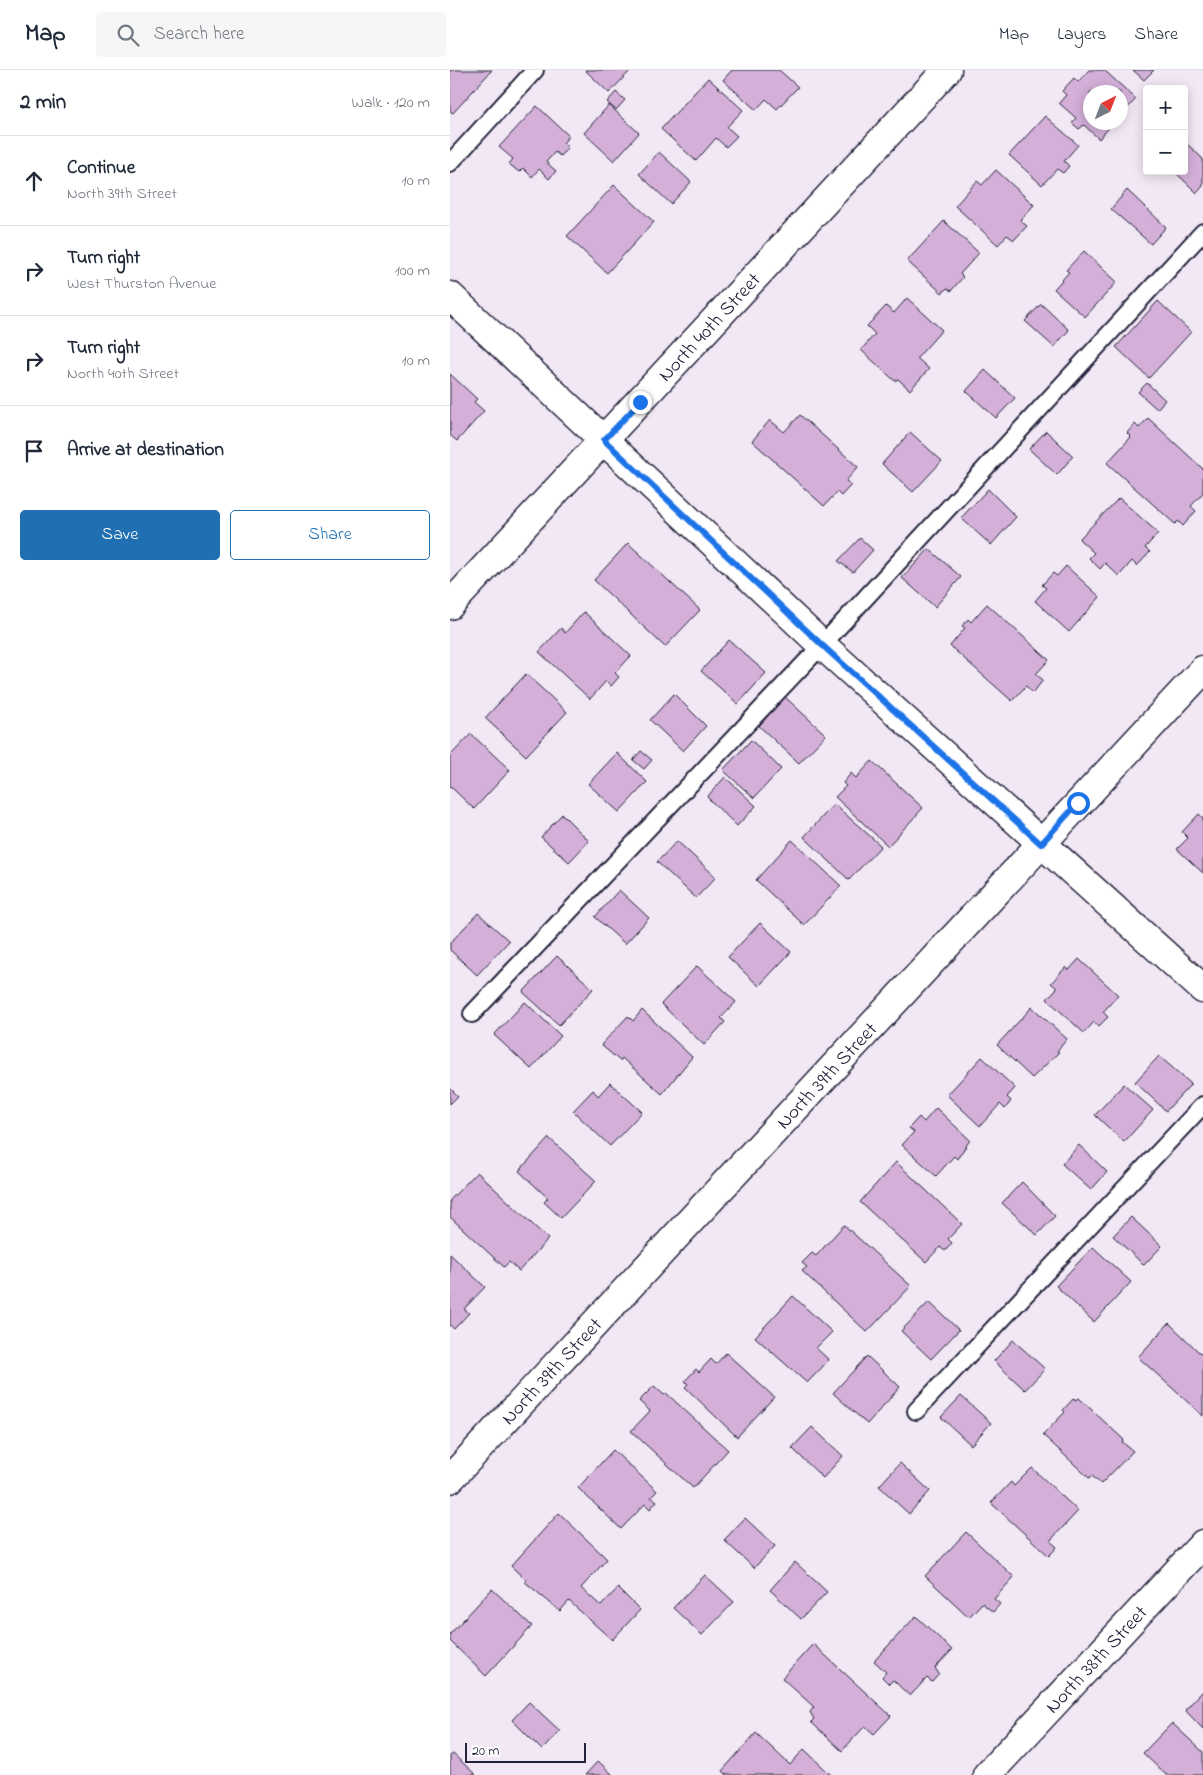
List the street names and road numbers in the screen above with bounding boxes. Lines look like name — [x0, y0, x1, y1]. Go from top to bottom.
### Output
street label: North 40th Street — [652, 267, 769, 389]
street label: North 39th Street — [771, 1016, 885, 1137]
street label: North 39th Street — [495, 1312, 610, 1433]
street label: North 38th Street — [1039, 1600, 1156, 1721]

